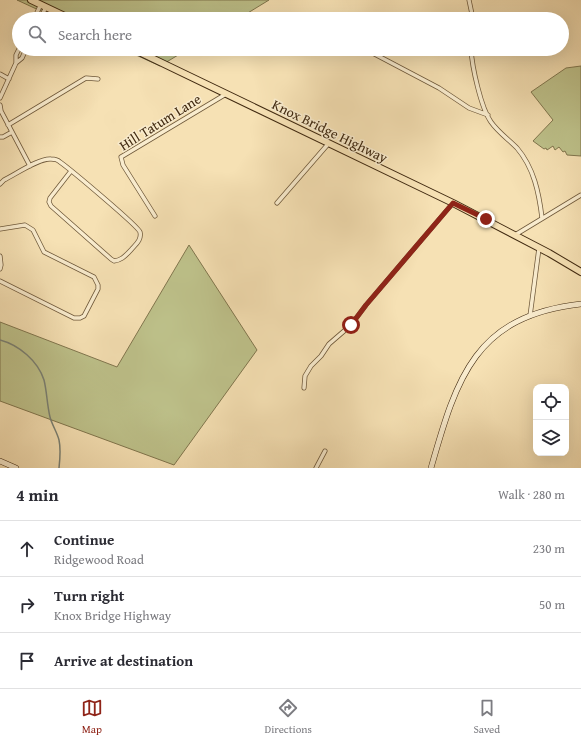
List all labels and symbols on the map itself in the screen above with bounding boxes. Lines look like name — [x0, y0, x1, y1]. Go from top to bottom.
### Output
street label: Hill Tatum Lane — [115, 89, 205, 155]
street label: Knox Bridge Highway — [269, 94, 391, 168]
route end — [477, 210, 495, 228]
route start — [342, 316, 360, 334]

